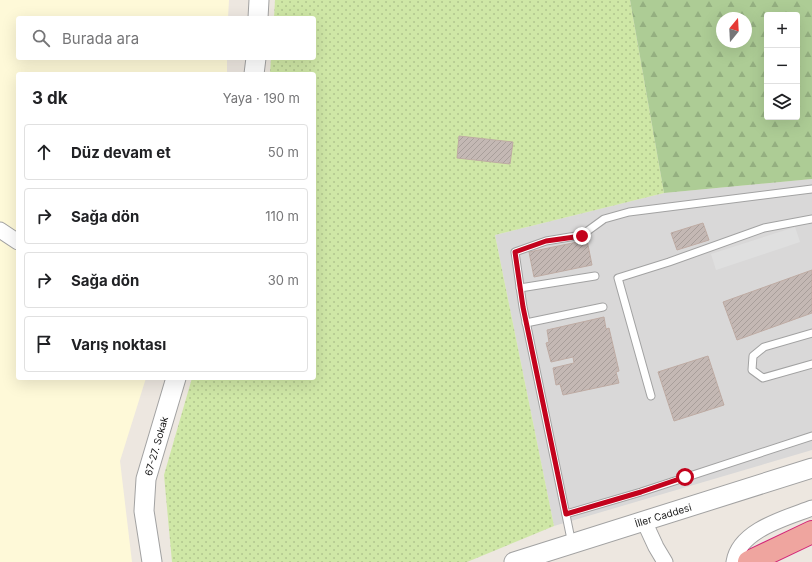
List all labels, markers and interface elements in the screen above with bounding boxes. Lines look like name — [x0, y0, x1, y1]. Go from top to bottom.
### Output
north arrow — [716, 12, 752, 48]
map controls — [764, 12, 800, 120]
button: + — [764, 12, 800, 48]
search box — [16, 16, 316, 60]
icon: search — [30, 27, 52, 49]
text: Burada ara — [62, 29, 139, 48]
button: − — [764, 48, 800, 84]
button: layers — [764, 84, 800, 120]
text: 3 dk — [32, 88, 68, 108]
text: Yaya · 190 m — [223, 90, 300, 106]
icon: ahead — [33, 141, 55, 163]
text: Düz devam et — [71, 143, 171, 162]
text: 50 m — [268, 144, 299, 160]
icon: right — [33, 205, 55, 227]
text: Sağa dön — [71, 207, 139, 226]
text: 110 m — [265, 208, 299, 224]
route end — [573, 227, 591, 245]
icon: right — [33, 269, 55, 291]
text: Sağa dön — [71, 271, 139, 290]
text: 30 m — [268, 272, 299, 288]
icon: arrive — [33, 333, 55, 355]
text: Varış noktası — [71, 335, 166, 354]
street label: 67-27. Sokak — [142, 414, 170, 477]
route start — [676, 468, 694, 486]
street label: İller Caddesi — [633, 500, 693, 529]

